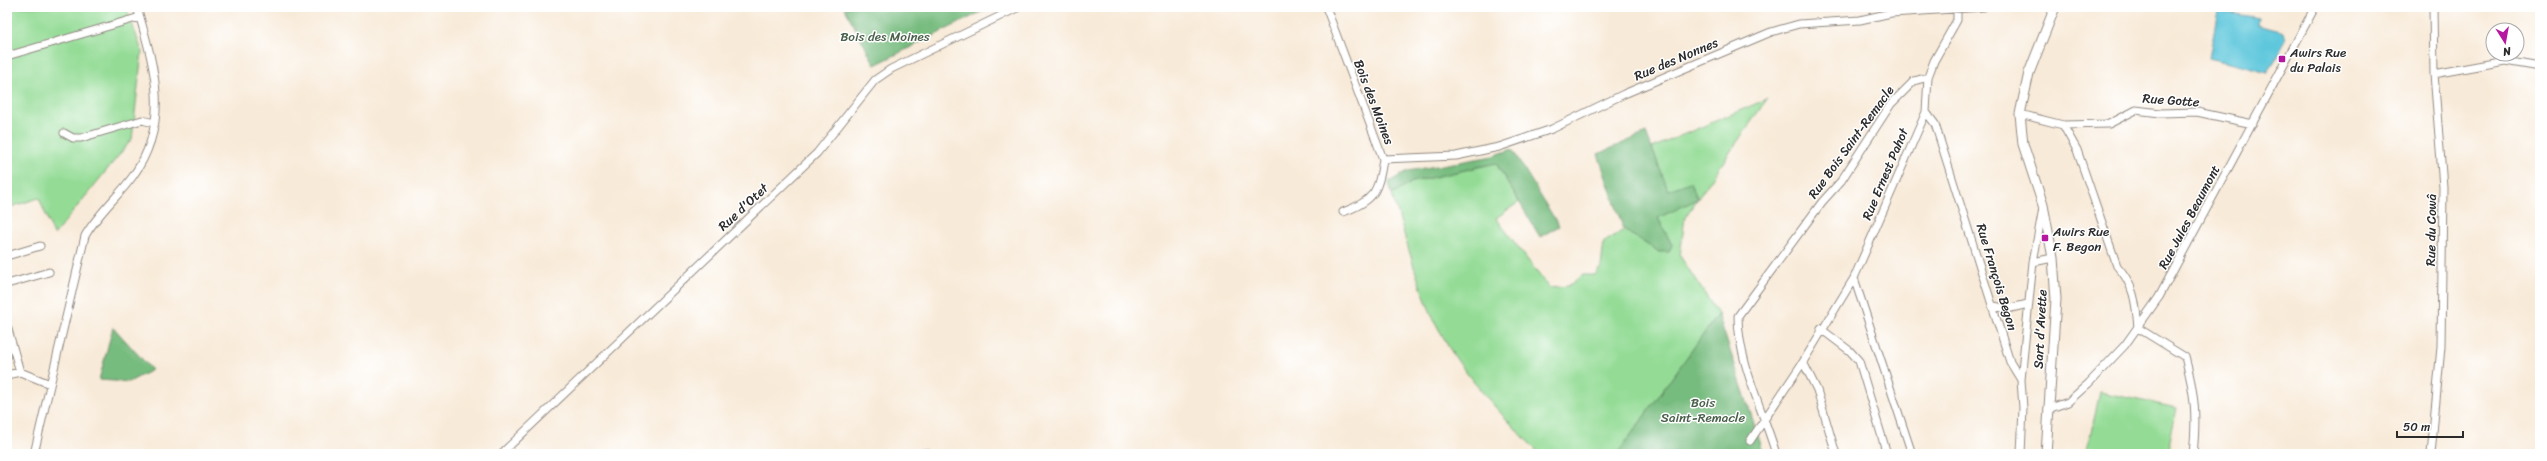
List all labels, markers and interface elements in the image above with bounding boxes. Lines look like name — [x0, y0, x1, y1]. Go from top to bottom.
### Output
north arrow — [2485, 22, 2525, 62]
park label: Bois des Moines — [840, 25, 930, 48]
street label: Rue des Nonnes — [1630, 31, 1722, 87]
place label: Awirs Rue du Palais — [2289, 41, 2346, 79]
text: N — [2501, 41, 2513, 61]
marker: Awirs Rue du Palais — [2277, 54, 2287, 64]
street label: Bois des Moines — [1347, 56, 1401, 148]
street label: Rue Bois Saint-Remacle — [1802, 80, 1900, 204]
street label: Rue Gotte — [2142, 87, 2200, 113]
street label: Rue Ernest Pahot — [1855, 124, 1915, 224]
street label: Rue Jules Beaumont — [2152, 160, 2226, 273]
street label: Rue d'Otet — [712, 177, 774, 237]
street label: Rue du Cowâ — [2419, 193, 2443, 266]
place label: Awirs Rue F. Begon — [2052, 220, 2109, 258]
street label: Rue François Begon — [1970, 221, 2024, 333]
marker: Awirs Rue F. Begon — [2040, 233, 2050, 243]
street label: Sart d'Avette — [2026, 288, 2054, 369]
park label: Bois Saint-Remacle — [1661, 391, 1746, 429]
scale bar — [2397, 413, 2463, 439]
text: 50 m — [2403, 416, 2430, 438]

